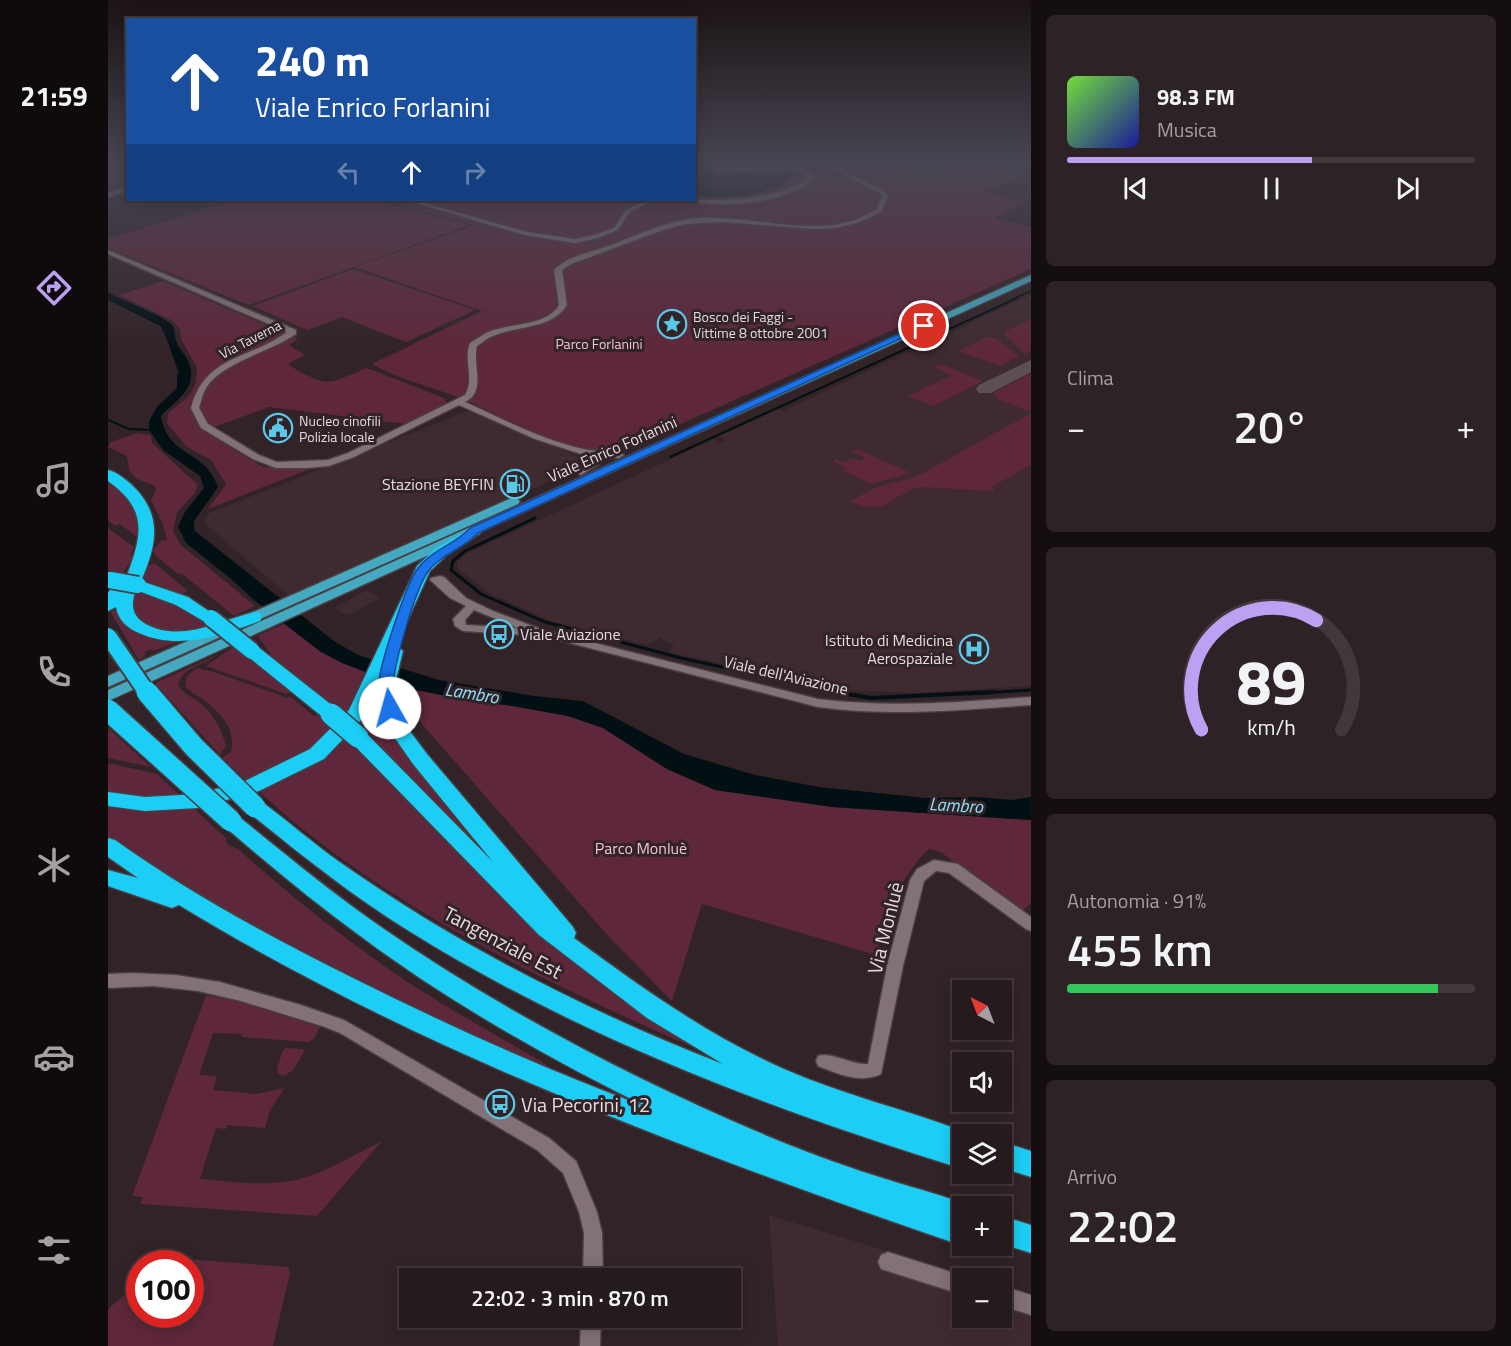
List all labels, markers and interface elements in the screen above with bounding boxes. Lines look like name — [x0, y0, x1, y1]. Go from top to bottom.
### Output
text: 240 m — [255, 28, 370, 92]
icon: ahead — [156, 42, 234, 120]
text: 21:59 — [20, 75, 88, 116]
text: 98.3 FM — [1157, 80, 1235, 114]
text: Viale Enrico Forlanini — [255, 86, 490, 127]
text: Musica — [1157, 114, 1217, 145]
icon: left — [332, 156, 365, 189]
icon: ahead — [395, 156, 428, 189]
icon: right — [458, 156, 491, 189]
icon: previous — [1119, 172, 1152, 205]
icon: pause — [1255, 172, 1288, 205]
icon: next — [1391, 172, 1424, 205]
icon: directions — [33, 267, 75, 309]
pin — [898, 300, 949, 351]
place label: Bosco dei Faggi - Vittime 8 ottobre 2001 — [693, 306, 828, 343]
place icon: Bosco dei Faggi - Vittime 8 ottobre 2001 — [656, 308, 688, 340]
icon: arrive — [907, 309, 940, 342]
street label: Via Taverna — [215, 314, 285, 364]
park label: Parco Forlanini — [555, 333, 643, 354]
text: Clima — [1067, 362, 1114, 393]
text: 20° — [1233, 392, 1309, 460]
text: − — [1067, 402, 1085, 452]
text: + — [1457, 402, 1475, 452]
place label: Nucleo cinofili Polizia locale — [299, 410, 381, 447]
street label: Viale Enrico Forlanini — [543, 410, 681, 488]
public building icon: Nucleo cinofili Polizia locale — [262, 412, 294, 444]
icon: music — [33, 459, 75, 501]
fuel station icon: Stazione BEYFIN — [499, 468, 531, 500]
place label: Stazione BEYFIN — [382, 472, 494, 496]
bus stop icon: Viale Aviazione — [483, 618, 515, 650]
place label: Viale Aviazione — [520, 622, 621, 646]
place label: Istituto di Medicina Aerospaziale — [825, 628, 953, 670]
hospital icon: Istituto di Medicina Aerospaziale — [958, 633, 990, 665]
text: 89 — [1236, 633, 1306, 728]
street label: Viale dell'Aviazione — [721, 649, 851, 701]
icon: phone — [33, 651, 75, 693]
water label: Lambro — [443, 675, 502, 711]
position arrow — [358, 676, 422, 740]
text: km/h — [1247, 711, 1295, 743]
water label: Lambro — [928, 790, 985, 820]
park label: Parco Monluè — [595, 836, 687, 860]
icon: climate — [33, 844, 75, 886]
street label: Via Monluè — [859, 879, 911, 977]
text: Autonomia · 91% — [1067, 885, 1206, 916]
street label: Tangenziale Est — [438, 898, 568, 986]
text: 455 km — [1067, 915, 1213, 983]
north arrow — [952, 980, 1012, 1040]
map controls — [952, 980, 1012, 1328]
icon: car — [33, 1036, 75, 1078]
button: sound — [952, 1052, 1012, 1112]
bus stop icon: Via Pecorini, 12 — [484, 1088, 516, 1120]
place label: Via Pecorini, 12 — [521, 1089, 650, 1120]
button: layers — [952, 1124, 1012, 1184]
text: Arrivo — [1067, 1161, 1117, 1192]
text: 22:02 — [1067, 1191, 1179, 1259]
button: + — [952, 1196, 1012, 1256]
icon: filters — [33, 1229, 75, 1271]
speed limit sign: 100 — [126, 1250, 204, 1328]
button: − — [952, 1268, 1012, 1328]
text: 22:02 · 3 min · 870 m — [471, 1281, 669, 1315]

